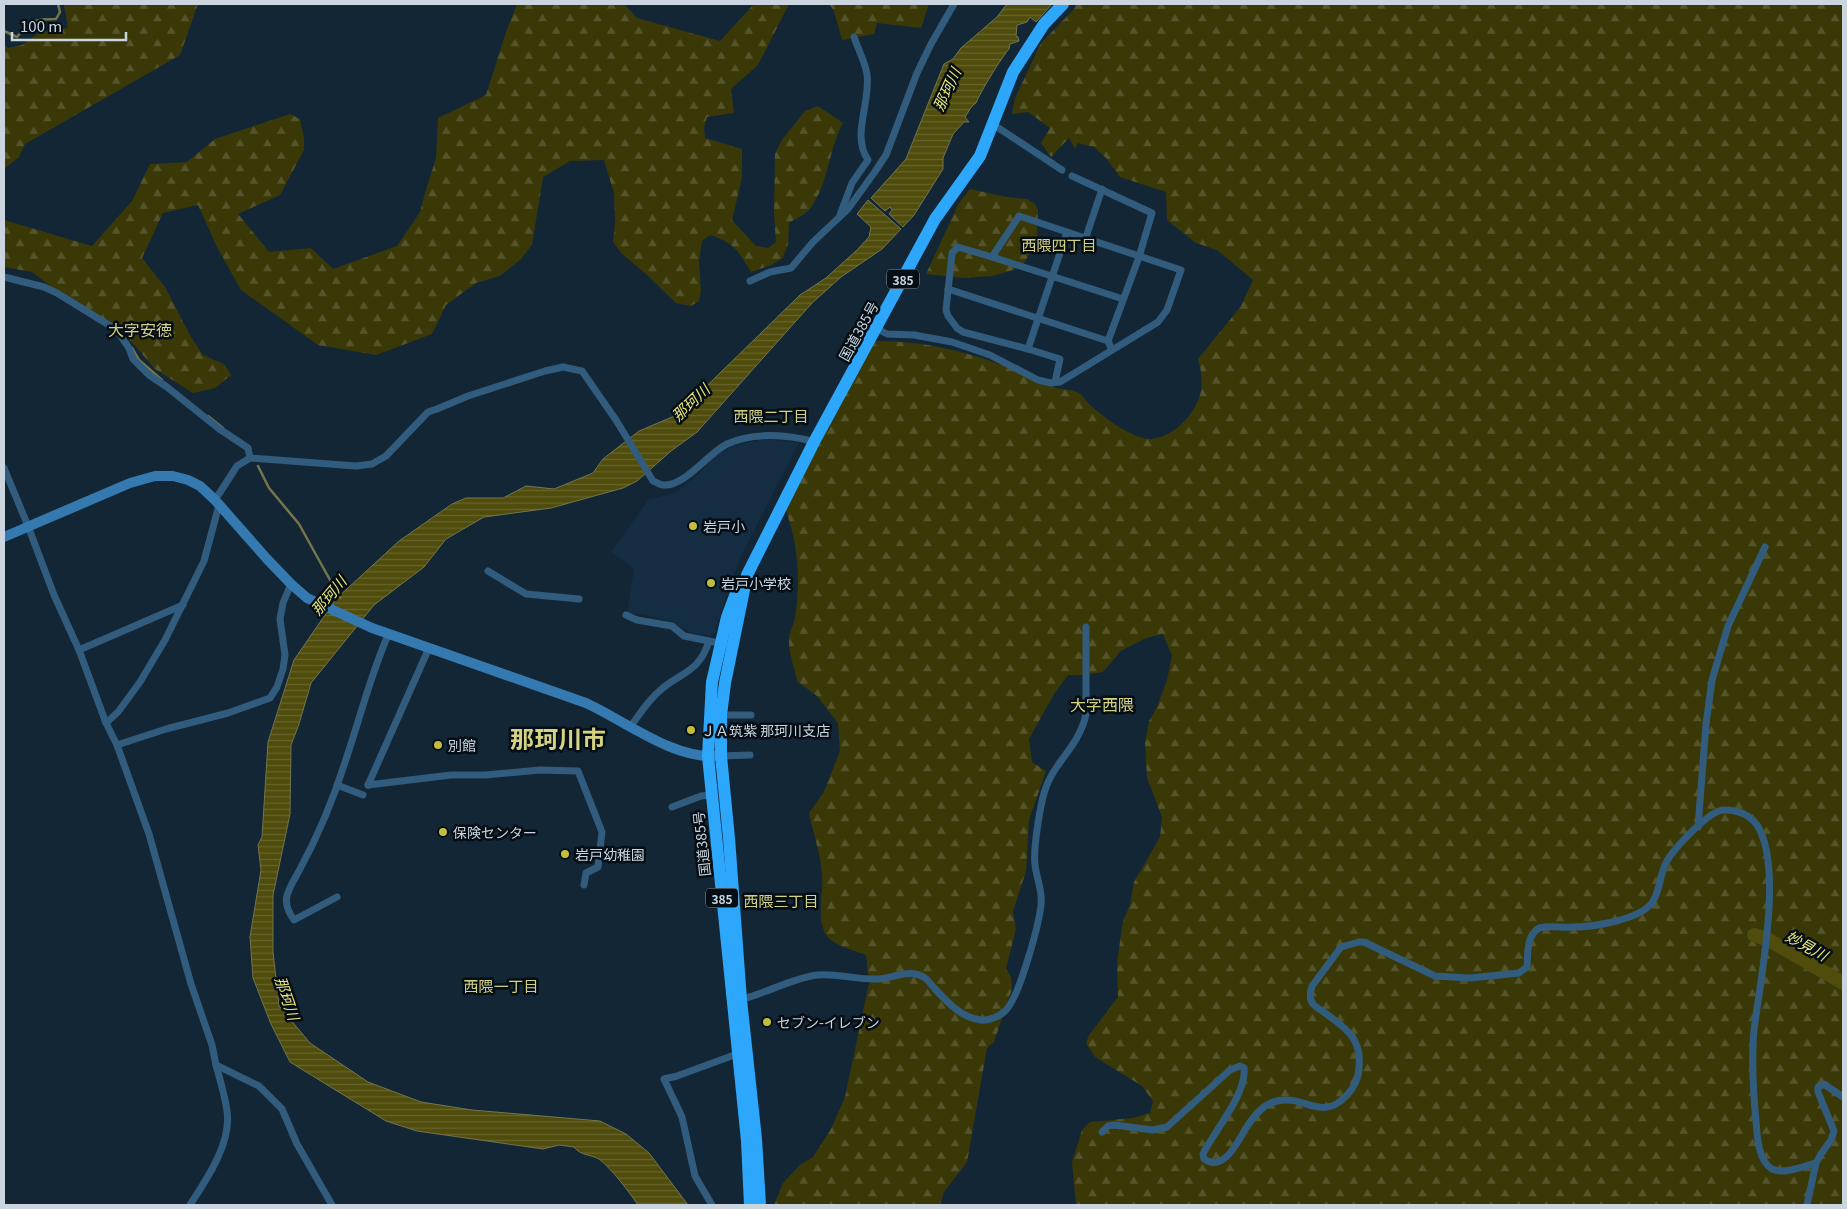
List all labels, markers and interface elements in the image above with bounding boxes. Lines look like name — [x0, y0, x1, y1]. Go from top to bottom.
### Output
scale bar — [12, 10, 126, 42]
text: 100 m — [20, 15, 62, 36]
water label: 那珂川 — [927, 62, 966, 114]
district label: 西隈四丁目 — [1021, 234, 1097, 255]
road number: 385 — [887, 270, 919, 288]
street label: 国道385号 — [833, 298, 883, 364]
district label: 大字安徳 — [108, 317, 172, 341]
water label: 那珂川 — [667, 377, 715, 425]
district label: 西隈二丁目 — [733, 405, 809, 426]
place label: 岩戸小 — [703, 516, 745, 536]
marker: 岩戸小 — [687, 520, 699, 532]
water label: 那珂川 — [305, 569, 352, 619]
place label: 岩戸小学校 — [721, 573, 791, 593]
marker: 岩戸小学校 — [705, 577, 717, 589]
district label: 大字西隈 — [1070, 692, 1134, 716]
district label: 那珂川市 — [510, 720, 606, 755]
place label: ＪＡ筑紫 那珂川支店 — [701, 720, 830, 740]
marker: ＪＡ筑紫 那珂川支店 — [685, 724, 697, 736]
place label: 別館 — [448, 735, 476, 755]
marker: 別館 — [432, 739, 444, 751]
street label: 国道385号 — [688, 810, 714, 878]
place label: 保険センター — [453, 822, 537, 842]
marker: 保険センター — [437, 826, 449, 838]
place label: 岩戸幼稚園 — [575, 844, 645, 864]
marker: 岩戸幼稚園 — [559, 848, 571, 860]
road number: 385 — [706, 888, 738, 908]
district label: 西隈三丁目 — [743, 890, 819, 911]
water label: 妙見川 — [1782, 925, 1834, 966]
water label: 那珂川 — [271, 973, 306, 1025]
district label: 西隈一丁目 — [463, 975, 539, 996]
place label: セブン-イレブン — [777, 1012, 880, 1032]
marker: セブン-イレブン — [761, 1016, 773, 1028]

